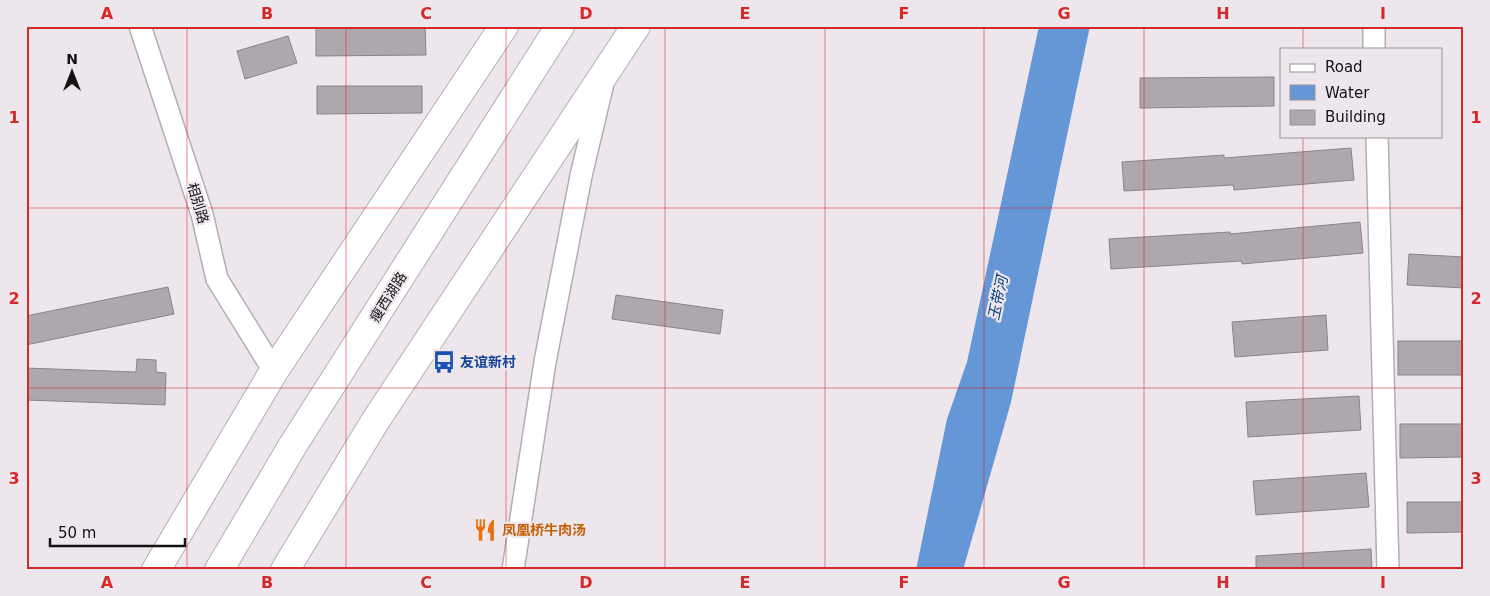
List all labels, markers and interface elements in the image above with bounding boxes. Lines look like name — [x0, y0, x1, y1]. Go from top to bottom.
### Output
text: A — [101, 4, 114, 23]
text: B — [261, 4, 273, 23]
text: C — [420, 4, 432, 23]
text: D — [579, 4, 593, 23]
text: E — [740, 4, 750, 23]
text: F — [899, 4, 909, 23]
text: G — [1057, 4, 1071, 23]
text: H — [1216, 4, 1230, 23]
text: I — [1380, 4, 1386, 23]
north arrow — [48, 48, 98, 98]
legend — [1280, 48, 1442, 138]
text: N — [66, 51, 78, 67]
text: Road — [1325, 58, 1363, 76]
text: Water — [1325, 84, 1370, 102]
text: 1 — [8, 108, 20, 127]
text: Building — [1325, 108, 1386, 126]
text: 1 — [1470, 108, 1482, 127]
street label: 相别路 — [184, 181, 212, 225]
street label: 瘦西湖路 — [366, 269, 410, 325]
water label: 玉带河 — [985, 271, 1012, 322]
text: 2 — [8, 289, 20, 308]
text: 2 — [1470, 289, 1482, 308]
bus stop icon: 友谊新村 — [431, 349, 457, 375]
place label: 友谊新村 — [460, 354, 516, 370]
text: 3 — [8, 469, 20, 488]
text: 3 — [1470, 469, 1482, 488]
scale bar — [50, 516, 185, 548]
restaurant icon: 凤凰桥牛肉汤 — [472, 517, 498, 543]
place label: 凤凰桥牛肉汤 — [502, 522, 586, 538]
text: 50 m — [58, 524, 96, 542]
text: A — [101, 573, 114, 592]
text: B — [261, 573, 273, 592]
text: C — [420, 573, 432, 592]
text: D — [579, 573, 593, 592]
text: E — [740, 573, 750, 592]
text: F — [899, 573, 909, 592]
text: G — [1057, 573, 1071, 592]
text: H — [1216, 573, 1230, 592]
text: I — [1380, 573, 1386, 592]

